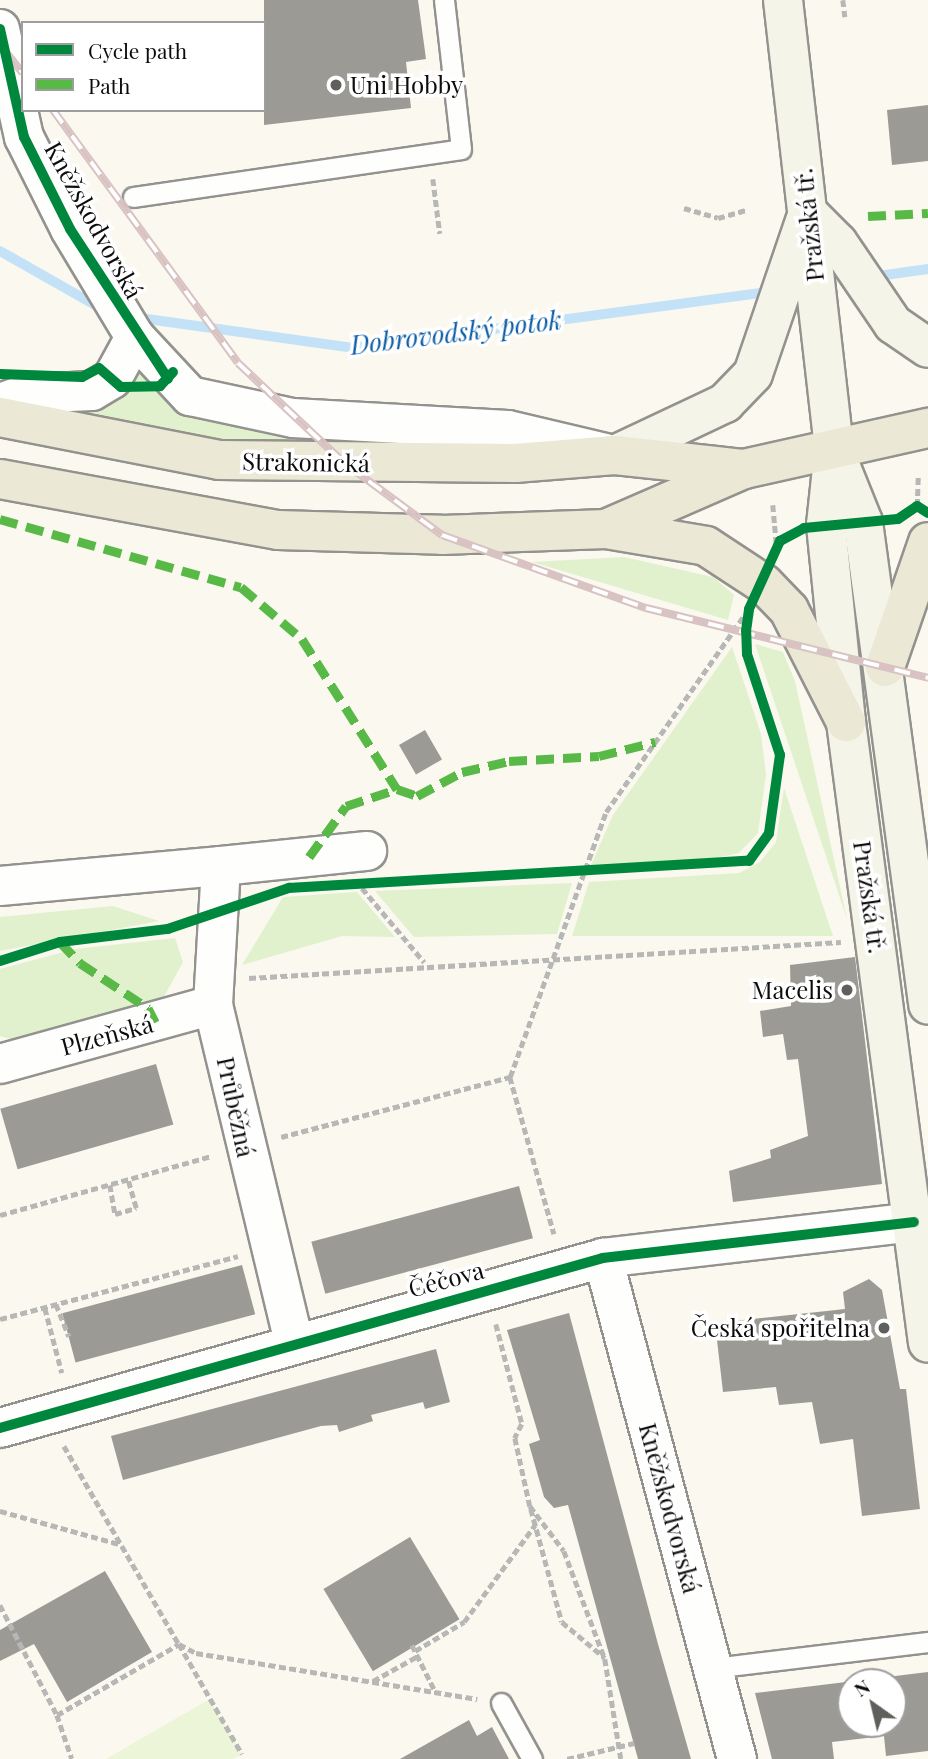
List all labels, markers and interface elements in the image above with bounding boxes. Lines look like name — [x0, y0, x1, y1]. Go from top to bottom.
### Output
legend — [21, 21, 266, 112]
text: Cycle path — [88, 36, 187, 64]
text: Path — [88, 71, 130, 99]
place label: Uni Hobby — [350, 71, 463, 99]
marker: Uni Hobby — [328, 77, 344, 93]
street label: Kněžskodvorská — [39, 137, 149, 303]
street label: Pražská tř. — [789, 167, 829, 283]
water label: Dobrovodský potok — [349, 304, 563, 360]
street label: Strakonická — [242, 446, 370, 478]
street label: Pražská tř. — [848, 839, 892, 955]
place label: Macelis — [752, 976, 833, 1004]
marker: Macelis — [839, 982, 855, 998]
street label: Plzeňská — [58, 1009, 156, 1061]
street label: Průběžná — [211, 1054, 261, 1160]
street label: Čéčova — [405, 1255, 487, 1303]
place label: Česká spořitelna — [690, 1314, 870, 1342]
marker: Česká spořitelna — [876, 1320, 892, 1336]
street label: Kněžskodvorská — [633, 1420, 707, 1596]
north arrow — [837, 1668, 907, 1738]
text: N — [848, 1673, 874, 1702]

